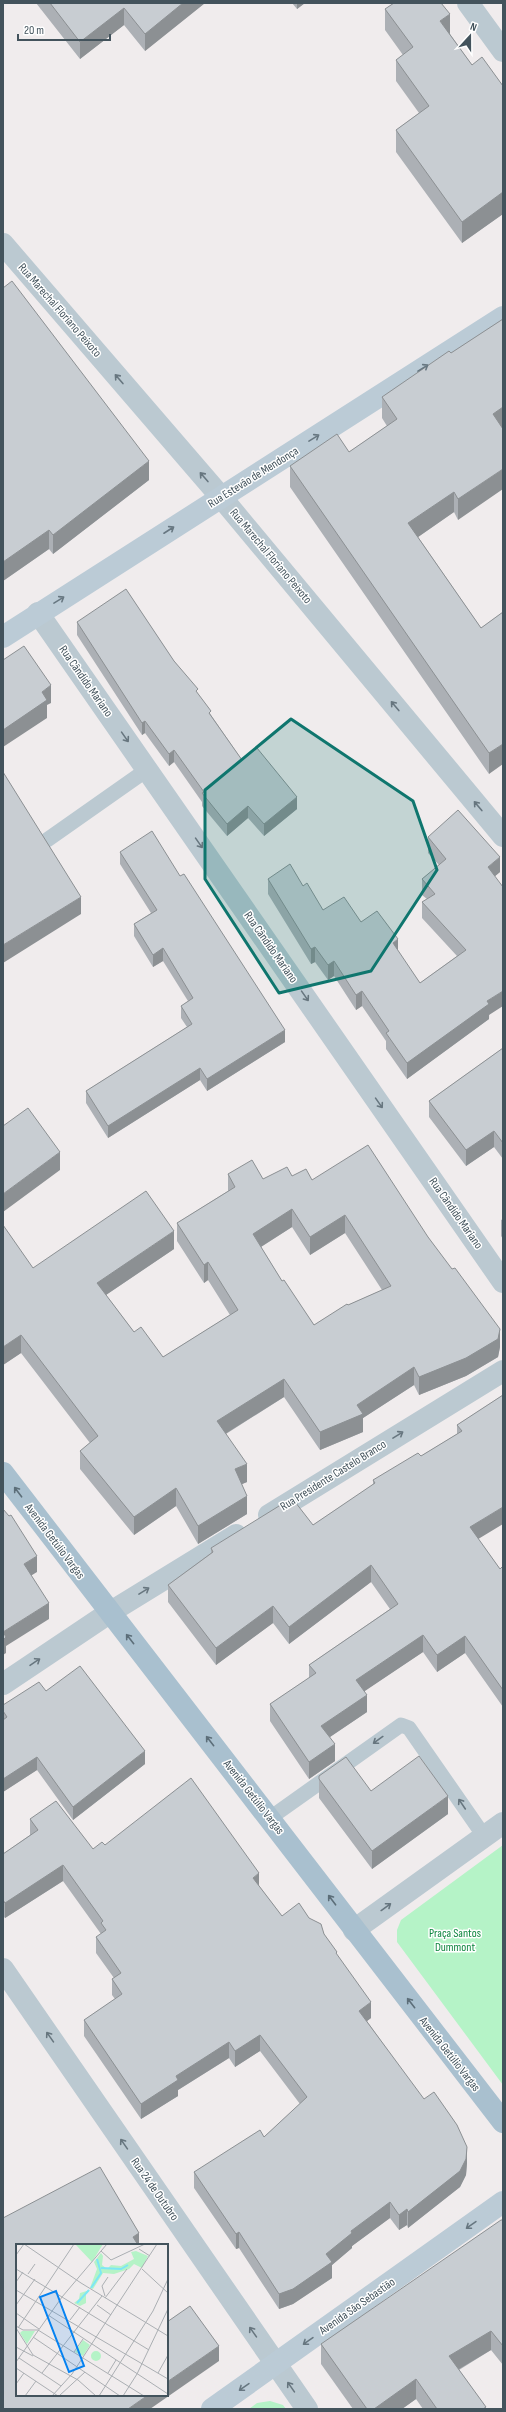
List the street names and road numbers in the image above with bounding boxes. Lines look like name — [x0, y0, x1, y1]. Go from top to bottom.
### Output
street label: Rua Marechal Floriano Peixoto — [15, 260, 105, 360]
street label: Rua Estevão de Mendonça — [205, 443, 302, 511]
street label: Rua Marechal Floriano Peixoto — [226, 506, 315, 607]
street label: Rua Cândido Mariano — [55, 643, 116, 720]
street label: Rua Cândido Mariano — [240, 909, 301, 986]
street label: Rua Cândido Mariano — [425, 1175, 486, 1252]
street label: Rua Presidente Castelo Branco — [277, 1437, 389, 1514]
street label: Avenida Getúlio Vargas — [21, 1500, 88, 1582]
street label: Avenida Getúlio Vargas — [219, 1756, 287, 1838]
street label: Avenida Getúlio Vargas — [415, 2013, 483, 2095]
street label: Rua 24 de Outubro — [127, 2155, 182, 2224]
street label: Avenida São Sebastião — [316, 2275, 398, 2339]

